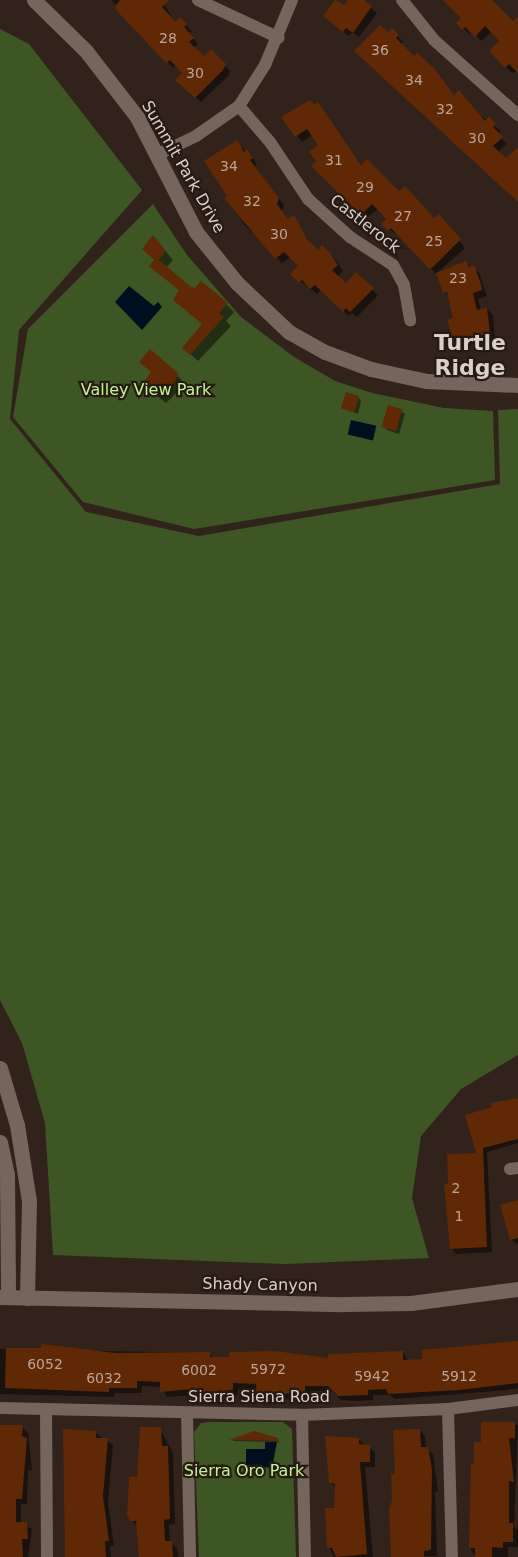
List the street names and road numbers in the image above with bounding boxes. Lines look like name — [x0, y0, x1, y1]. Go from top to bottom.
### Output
street label: Summit Park Drive — [137, 97, 229, 237]
street label: Castlerock — [326, 191, 404, 257]
street label: Shady Canyon — [202, 1274, 318, 1296]
street label: Sierra Siena Road — [188, 1387, 330, 1407]

